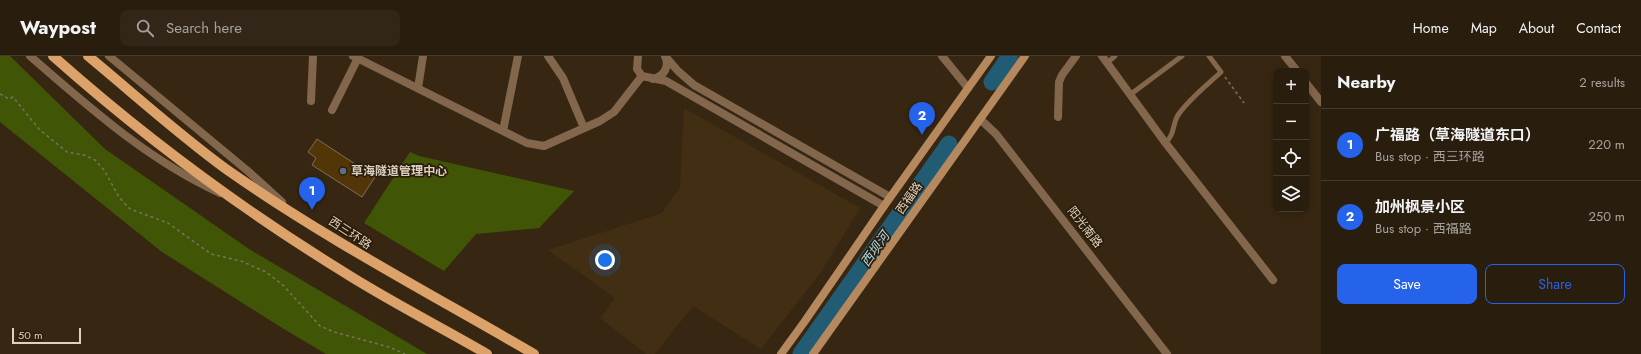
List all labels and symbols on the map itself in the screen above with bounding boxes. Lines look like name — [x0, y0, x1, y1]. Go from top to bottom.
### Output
pin: 2 — [909, 102, 935, 135]
place label: 草海隧道管理中心 — [351, 162, 447, 180]
marker: 草海隧道管理中心 — [338, 166, 348, 176]
pin: 1 — [299, 177, 325, 210]
street label: 西福路 — [891, 178, 927, 218]
street label: 阳光南路 — [1063, 203, 1107, 251]
street label: 西三环路 — [325, 212, 375, 254]
water label: 西坝河 — [856, 225, 896, 270]
your location — [595, 250, 615, 270]
scale bar — [12, 326, 81, 345]

